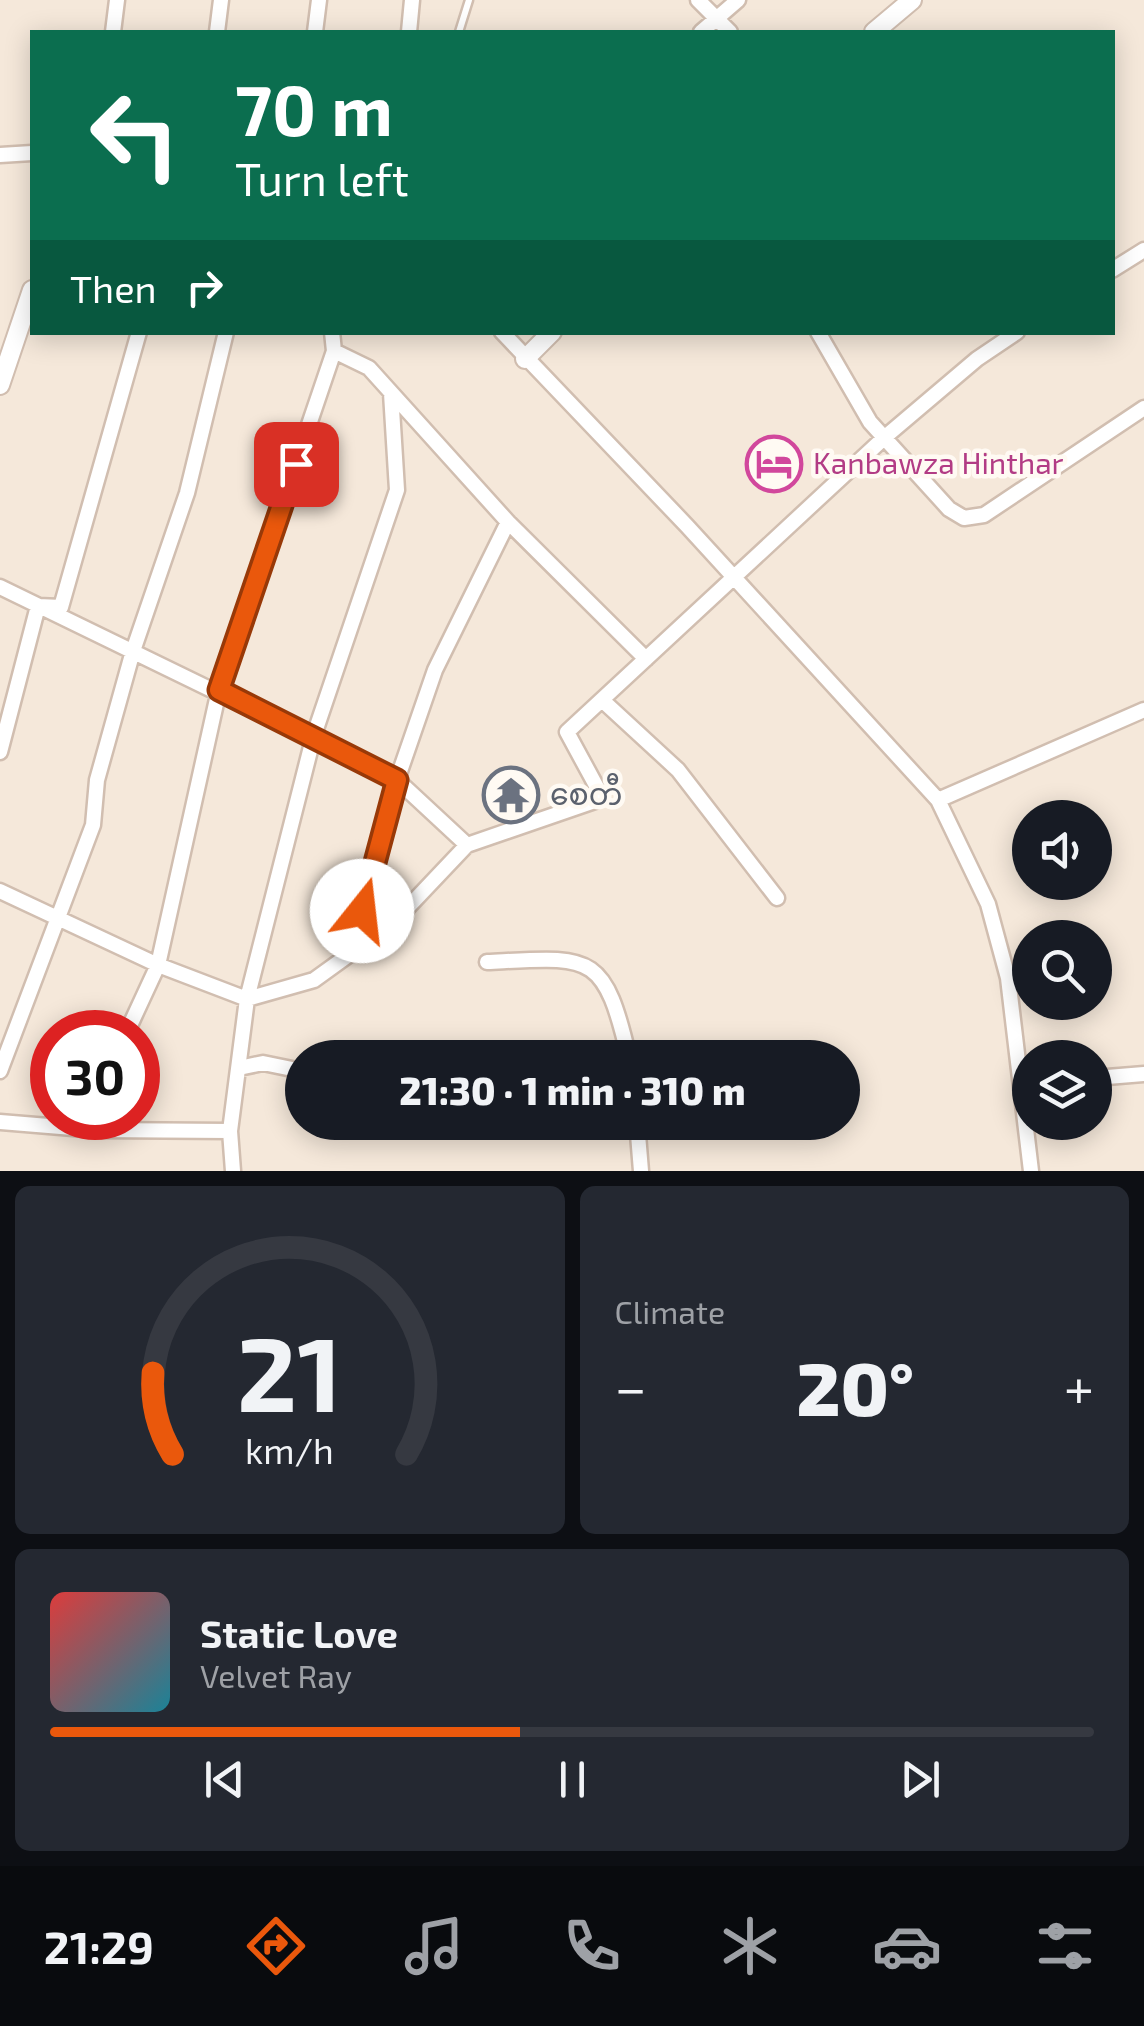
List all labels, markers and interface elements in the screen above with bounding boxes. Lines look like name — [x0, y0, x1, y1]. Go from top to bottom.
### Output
text: 70 m — [235, 66, 393, 150]
icon: left — [70, 70, 200, 200]
text: Turn left — [235, 151, 409, 205]
icon: right — [177, 260, 232, 315]
text: Then — [70, 265, 157, 311]
pin — [254, 422, 339, 507]
hotel icon: Kanbawza Hinthar — [744, 434, 804, 494]
icon: arrive — [269, 437, 324, 492]
place label: Kanbawza Hinthar — [813, 444, 1064, 480]
temple icon: စေတီ — [481, 765, 541, 825]
place label: စေတီ — [550, 773, 622, 811]
map controls — [1012, 800, 1112, 1140]
button: sound — [1012, 800, 1112, 900]
position arrow — [310, 859, 414, 963]
button: search — [1012, 920, 1112, 1020]
speed limit sign: 30 — [30, 1010, 160, 1140]
button: layers — [1012, 1040, 1112, 1140]
text: 21:30 · 1 min · 310 m — [399, 1067, 746, 1113]
text: Climate — [615, 1292, 725, 1330]
text: 21 — [237, 1308, 342, 1433]
text: 20° — [796, 1341, 914, 1431]
text: − — [615, 1353, 647, 1419]
text: + — [1064, 1353, 1094, 1419]
text: km/h — [245, 1428, 334, 1471]
text: Static Love — [200, 1610, 398, 1656]
text: Velvet Ray — [200, 1656, 352, 1694]
icon: previous — [197, 1752, 252, 1807]
icon: pause — [545, 1752, 600, 1807]
icon: next — [893, 1752, 948, 1807]
icon: directions — [241, 1911, 311, 1981]
icon: music — [399, 1911, 469, 1981]
icon: phone — [557, 1911, 627, 1981]
icon: climate — [715, 1911, 785, 1981]
icon: car — [872, 1911, 942, 1981]
icon: filters — [1030, 1911, 1100, 1981]
text: 21:29 — [44, 1919, 154, 1973]

